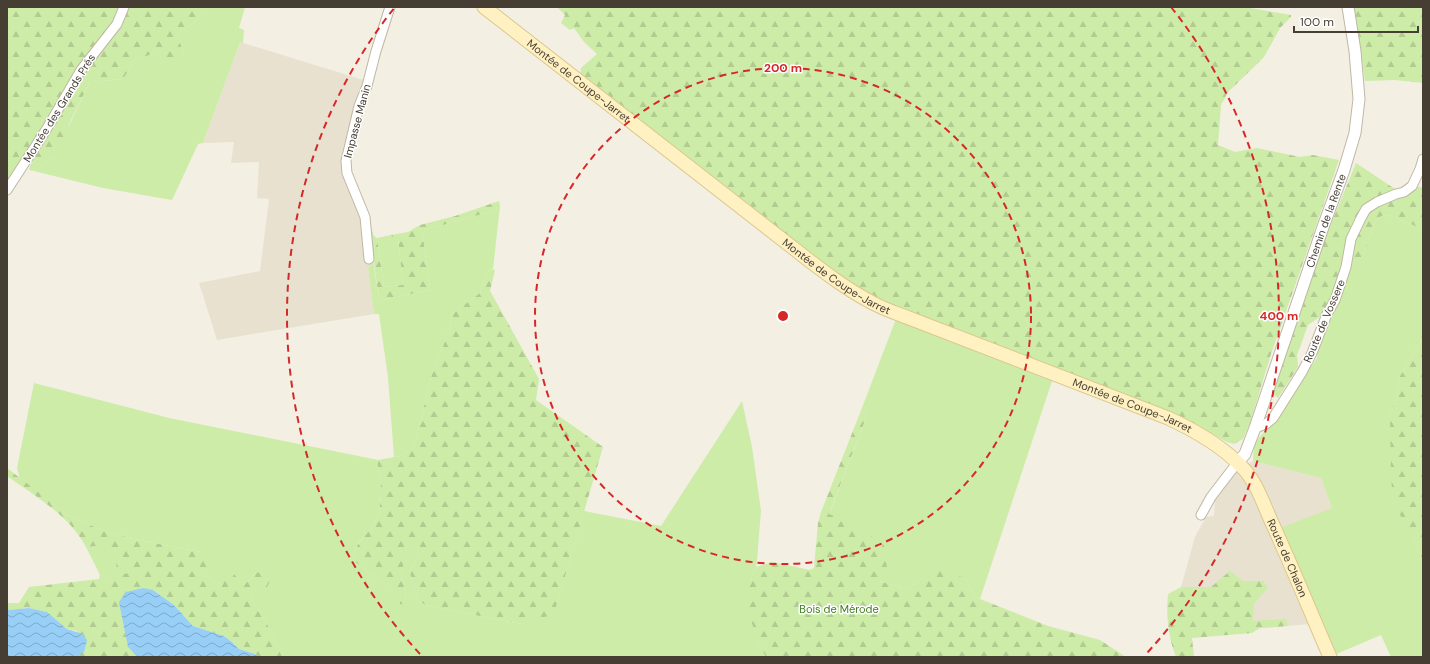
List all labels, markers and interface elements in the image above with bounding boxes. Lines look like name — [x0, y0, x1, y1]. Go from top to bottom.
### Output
scale bar — [1294, 8, 1418, 34]
text: 100 m — [1300, 14, 1334, 30]
street label: Montée de Coupe-Jarret — [524, 36, 633, 125]
street label: Montée des Grands Prés — [20, 51, 98, 165]
text: 200 m — [764, 60, 802, 76]
street label: Impasse Manin — [340, 82, 374, 160]
street label: Chemin de la Rente — [1303, 172, 1349, 270]
street label: Montée de Coupe-Jarret — [780, 235, 893, 317]
street label: Route de Vossere — [1300, 277, 1348, 365]
text: 400 m — [1260, 308, 1298, 324]
centre of rings — [776, 309, 790, 323]
street label: Montée de Coupe-Jarret — [1071, 375, 1195, 436]
street label: Route de Chalon — [1264, 517, 1311, 599]
park label: Bois de Mérode — [799, 602, 879, 616]

